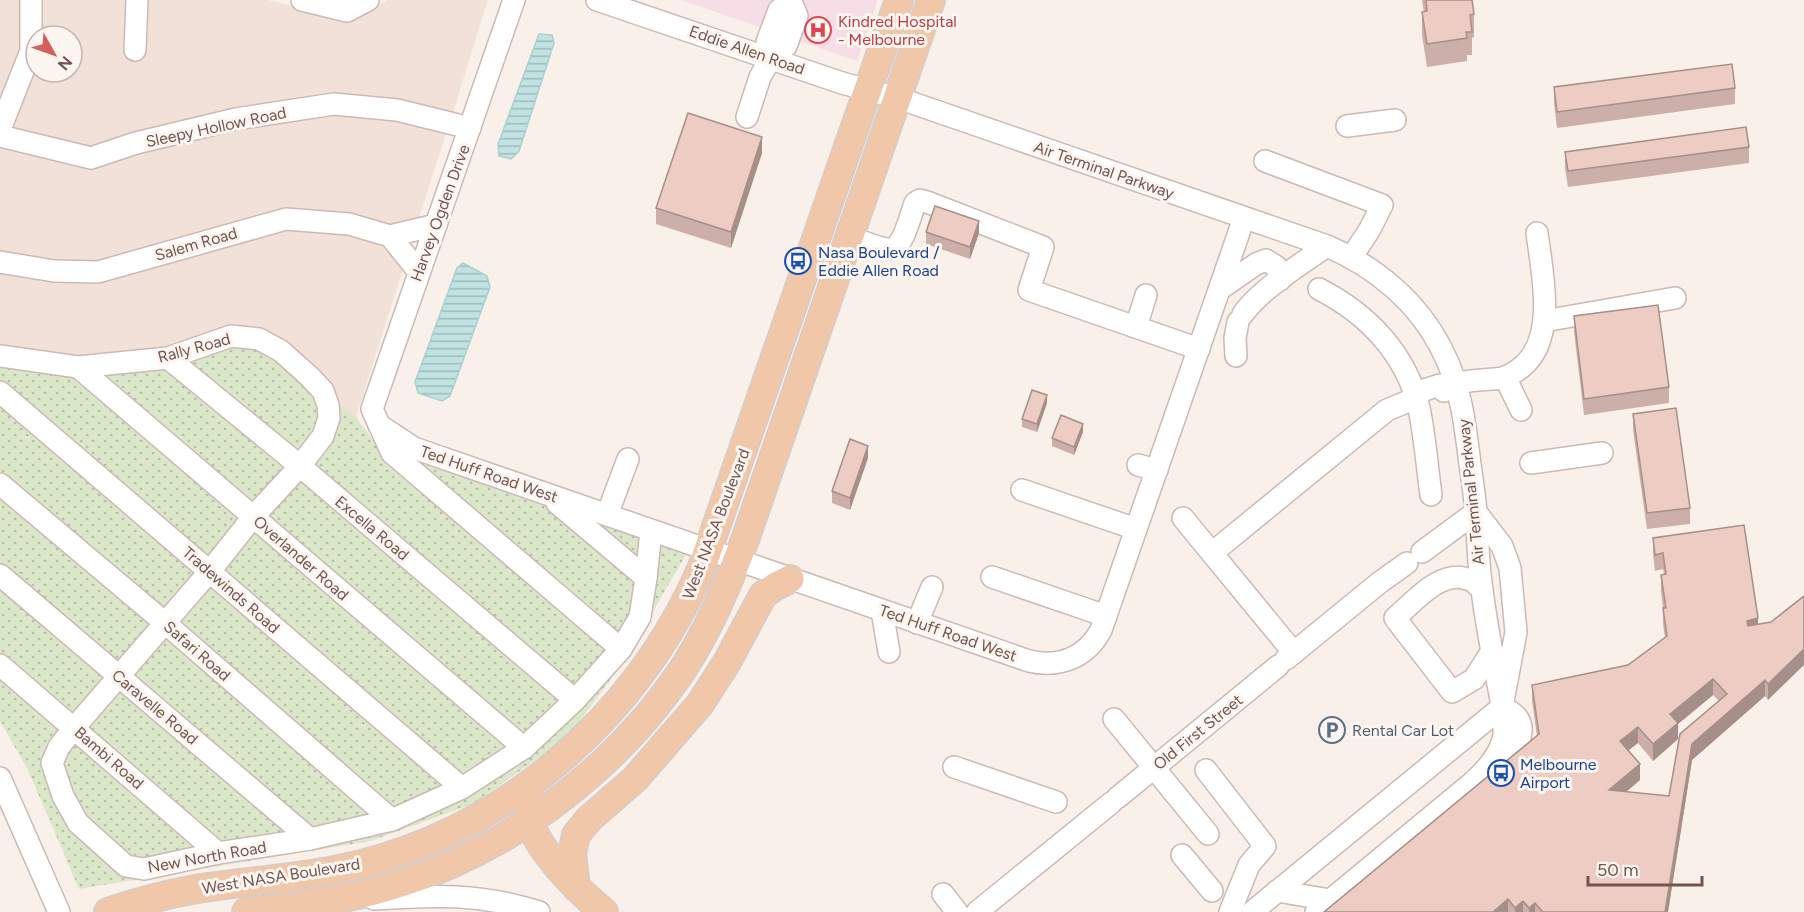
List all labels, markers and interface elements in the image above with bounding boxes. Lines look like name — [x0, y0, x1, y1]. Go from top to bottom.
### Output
place label: Kindred Hospital - Melbourne — [838, 12, 957, 49]
hospital icon: Kindred Hospital - Melbourne — [803, 15, 833, 45]
street label: Eddie Allen Road — [687, 21, 807, 79]
north arrow — [24, 24, 84, 84]
text: N — [54, 52, 76, 74]
street label: Sleepy Hollow Road — [144, 103, 288, 151]
street label: Air Terminal Parkway — [1031, 137, 1177, 203]
street label: Harvey Ogden Drive — [406, 142, 474, 284]
street label: Salem Road — [153, 223, 239, 265]
place label: Nasa Boulevard / Eddie Allen Road — [818, 243, 939, 280]
bus stop icon: Nasa Boulevard / Eddie Allen Road — [783, 246, 813, 276]
street label: Rally Road — [156, 329, 232, 367]
street label: Air Terminal Parkway — [1454, 417, 1488, 566]
street label: Ted Huff Road West — [418, 442, 560, 506]
street label: West NASA Boulevard — [678, 446, 754, 602]
street label: Excella Road — [331, 492, 413, 564]
street label: Overlander Road — [250, 512, 352, 604]
street label: Tradewinds Road — [179, 543, 283, 637]
street label: Ted Huff Road West — [877, 601, 1019, 665]
street label: Safari Road — [160, 617, 234, 685]
street label: Caravelle Road — [108, 665, 202, 749]
street label: Old First Street — [1150, 690, 1246, 774]
parking icon: Rental Car Lot — [1317, 715, 1347, 745]
place label: Rental Car Lot — [1352, 721, 1454, 740]
street label: Bambi Road — [71, 723, 147, 793]
place label: Melbourne Airport — [1520, 755, 1597, 792]
bus stop icon: Melbourne Airport — [1486, 758, 1516, 788]
street label: New North Road — [146, 837, 268, 877]
scale bar — [1588, 849, 1702, 887]
street label: West NASA Boulevard — [201, 854, 361, 898]
text: 50 m — [1597, 859, 1639, 881]

